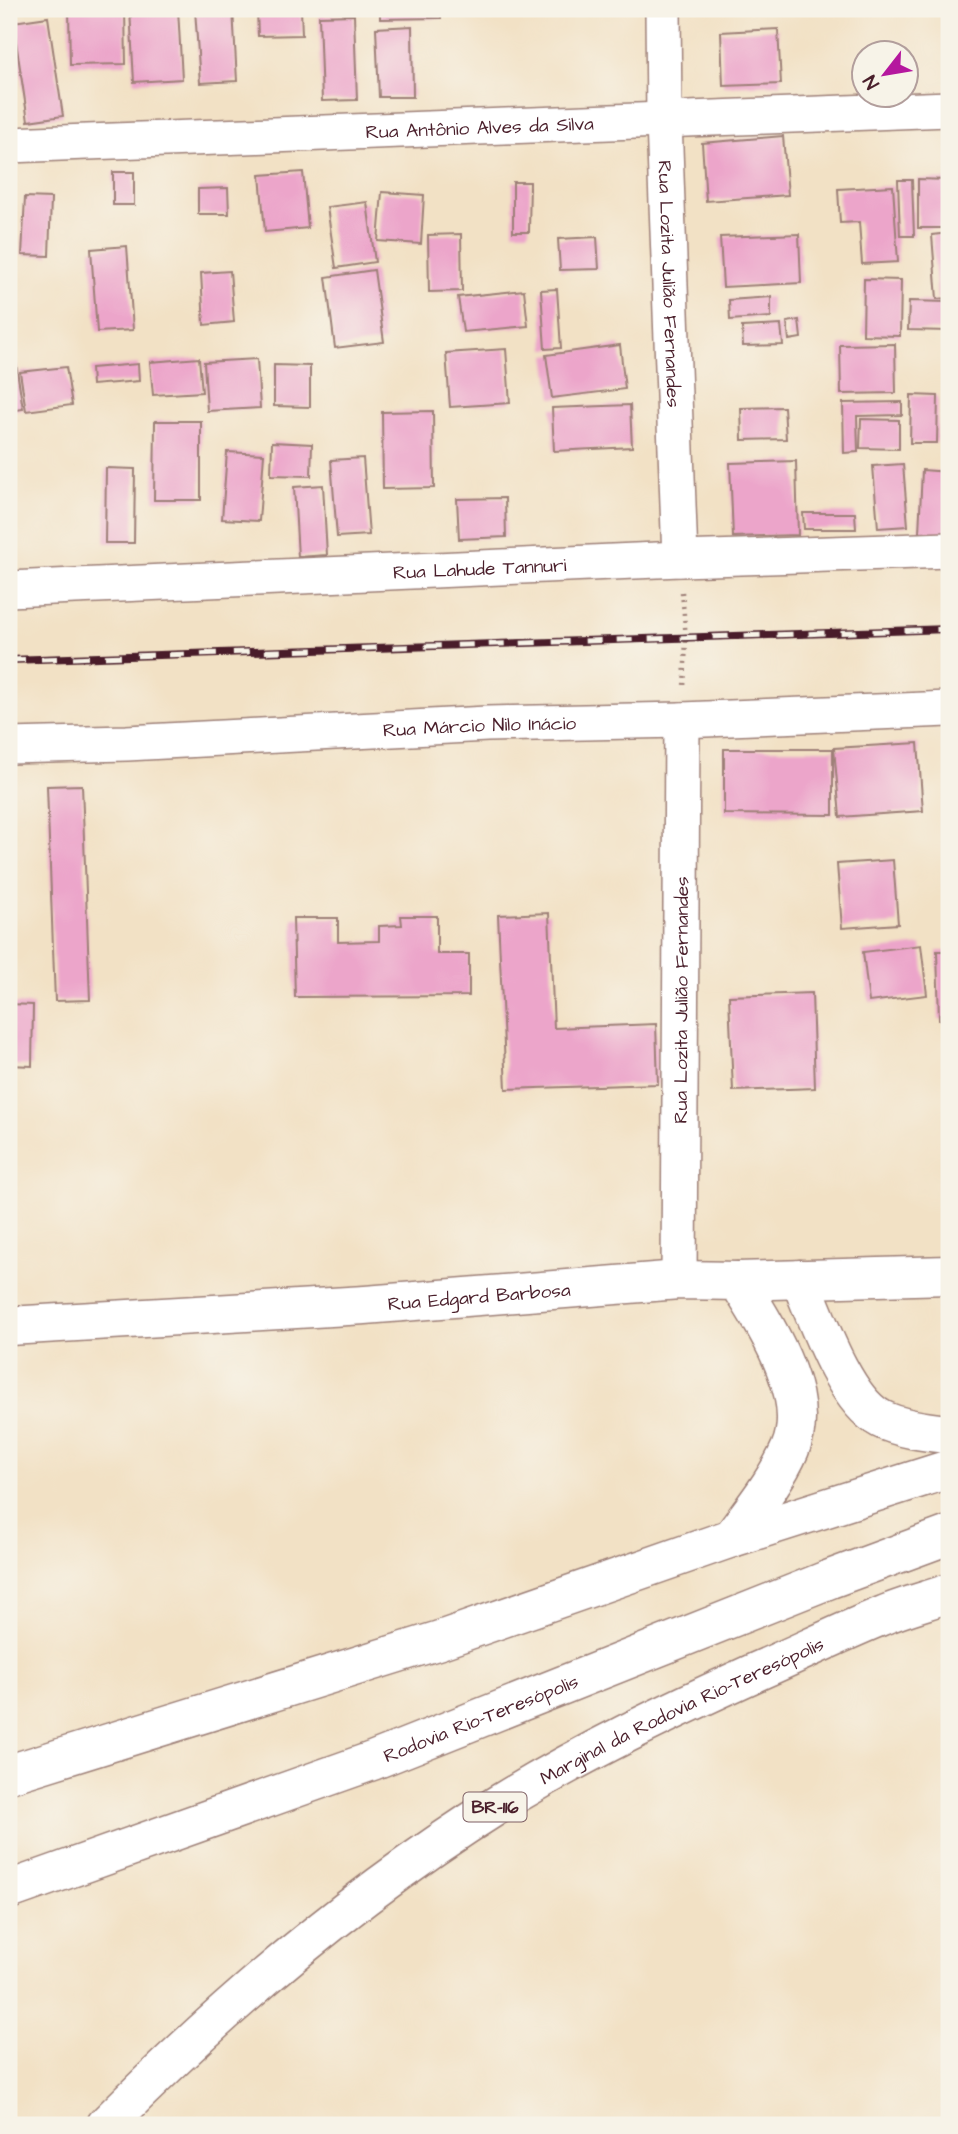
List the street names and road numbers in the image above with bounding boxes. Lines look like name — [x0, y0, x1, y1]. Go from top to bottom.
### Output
street label: Rua Antônio Alves da Silva — [365, 111, 595, 146]
street label: Rua Lozita Julião Fernandes — [650, 160, 686, 408]
street label: Rua Lahude Tannuri — [392, 552, 567, 587]
street label: Rua Márcio Nilo Inácio — [382, 710, 577, 744]
street label: Rua Lozita Julião Fernandes — [668, 876, 696, 1124]
street label: Rua Edgard Barbosa — [387, 1277, 572, 1318]
street label: Marginal da Rodovia Rio-Teresópolis — [535, 1631, 829, 1792]
street label: Rodovia Rio-Teresópolis — [380, 1668, 582, 1770]
road number: BR-116 — [463, 1793, 526, 1822]

